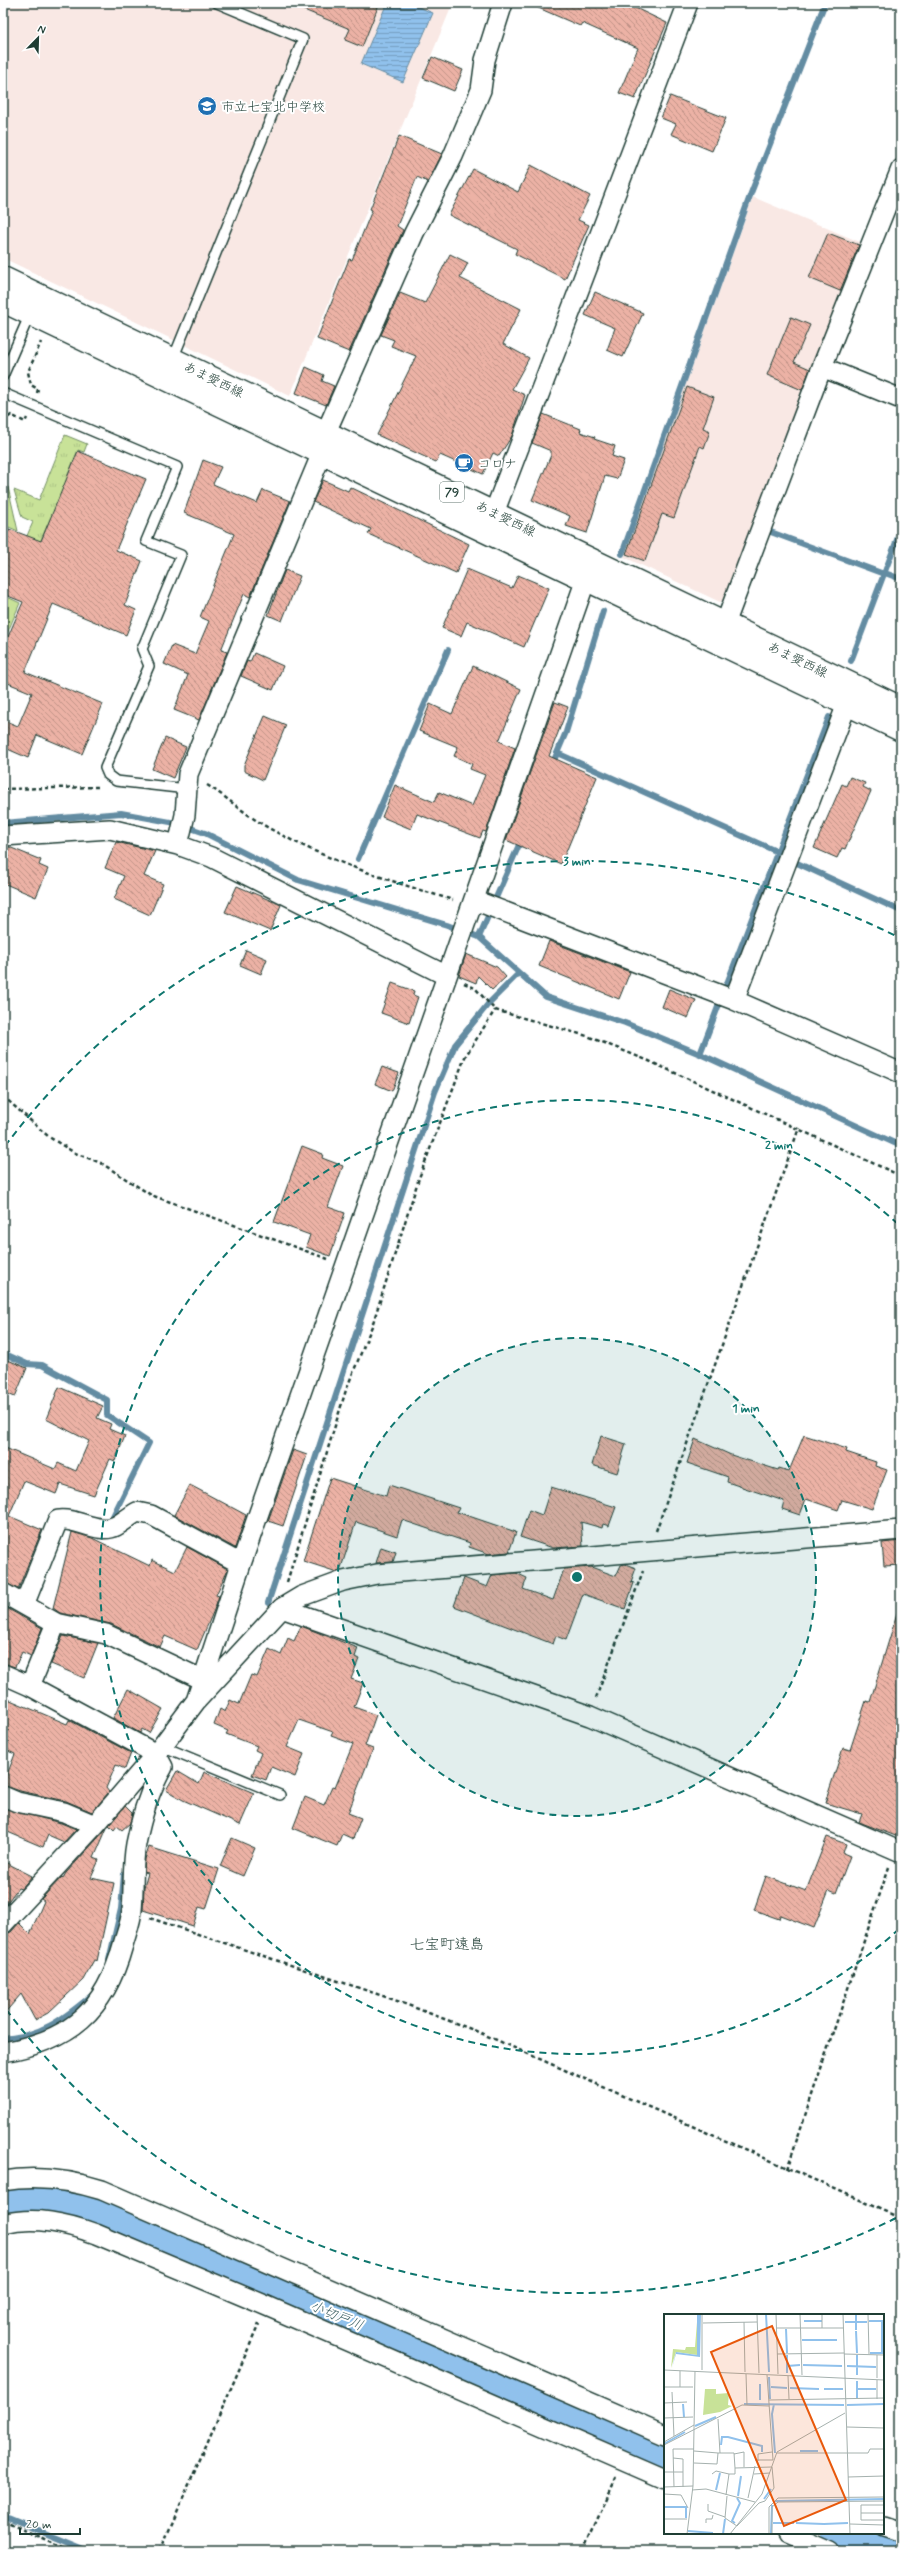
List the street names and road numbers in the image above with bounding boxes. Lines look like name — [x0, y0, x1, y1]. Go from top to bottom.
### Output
street label: あま愛西線 — [180, 358, 247, 403]
road number: 79 — [440, 482, 464, 502]
street label: あま愛西線 — [472, 497, 539, 542]
street label: あま愛西線 — [764, 638, 831, 683]

